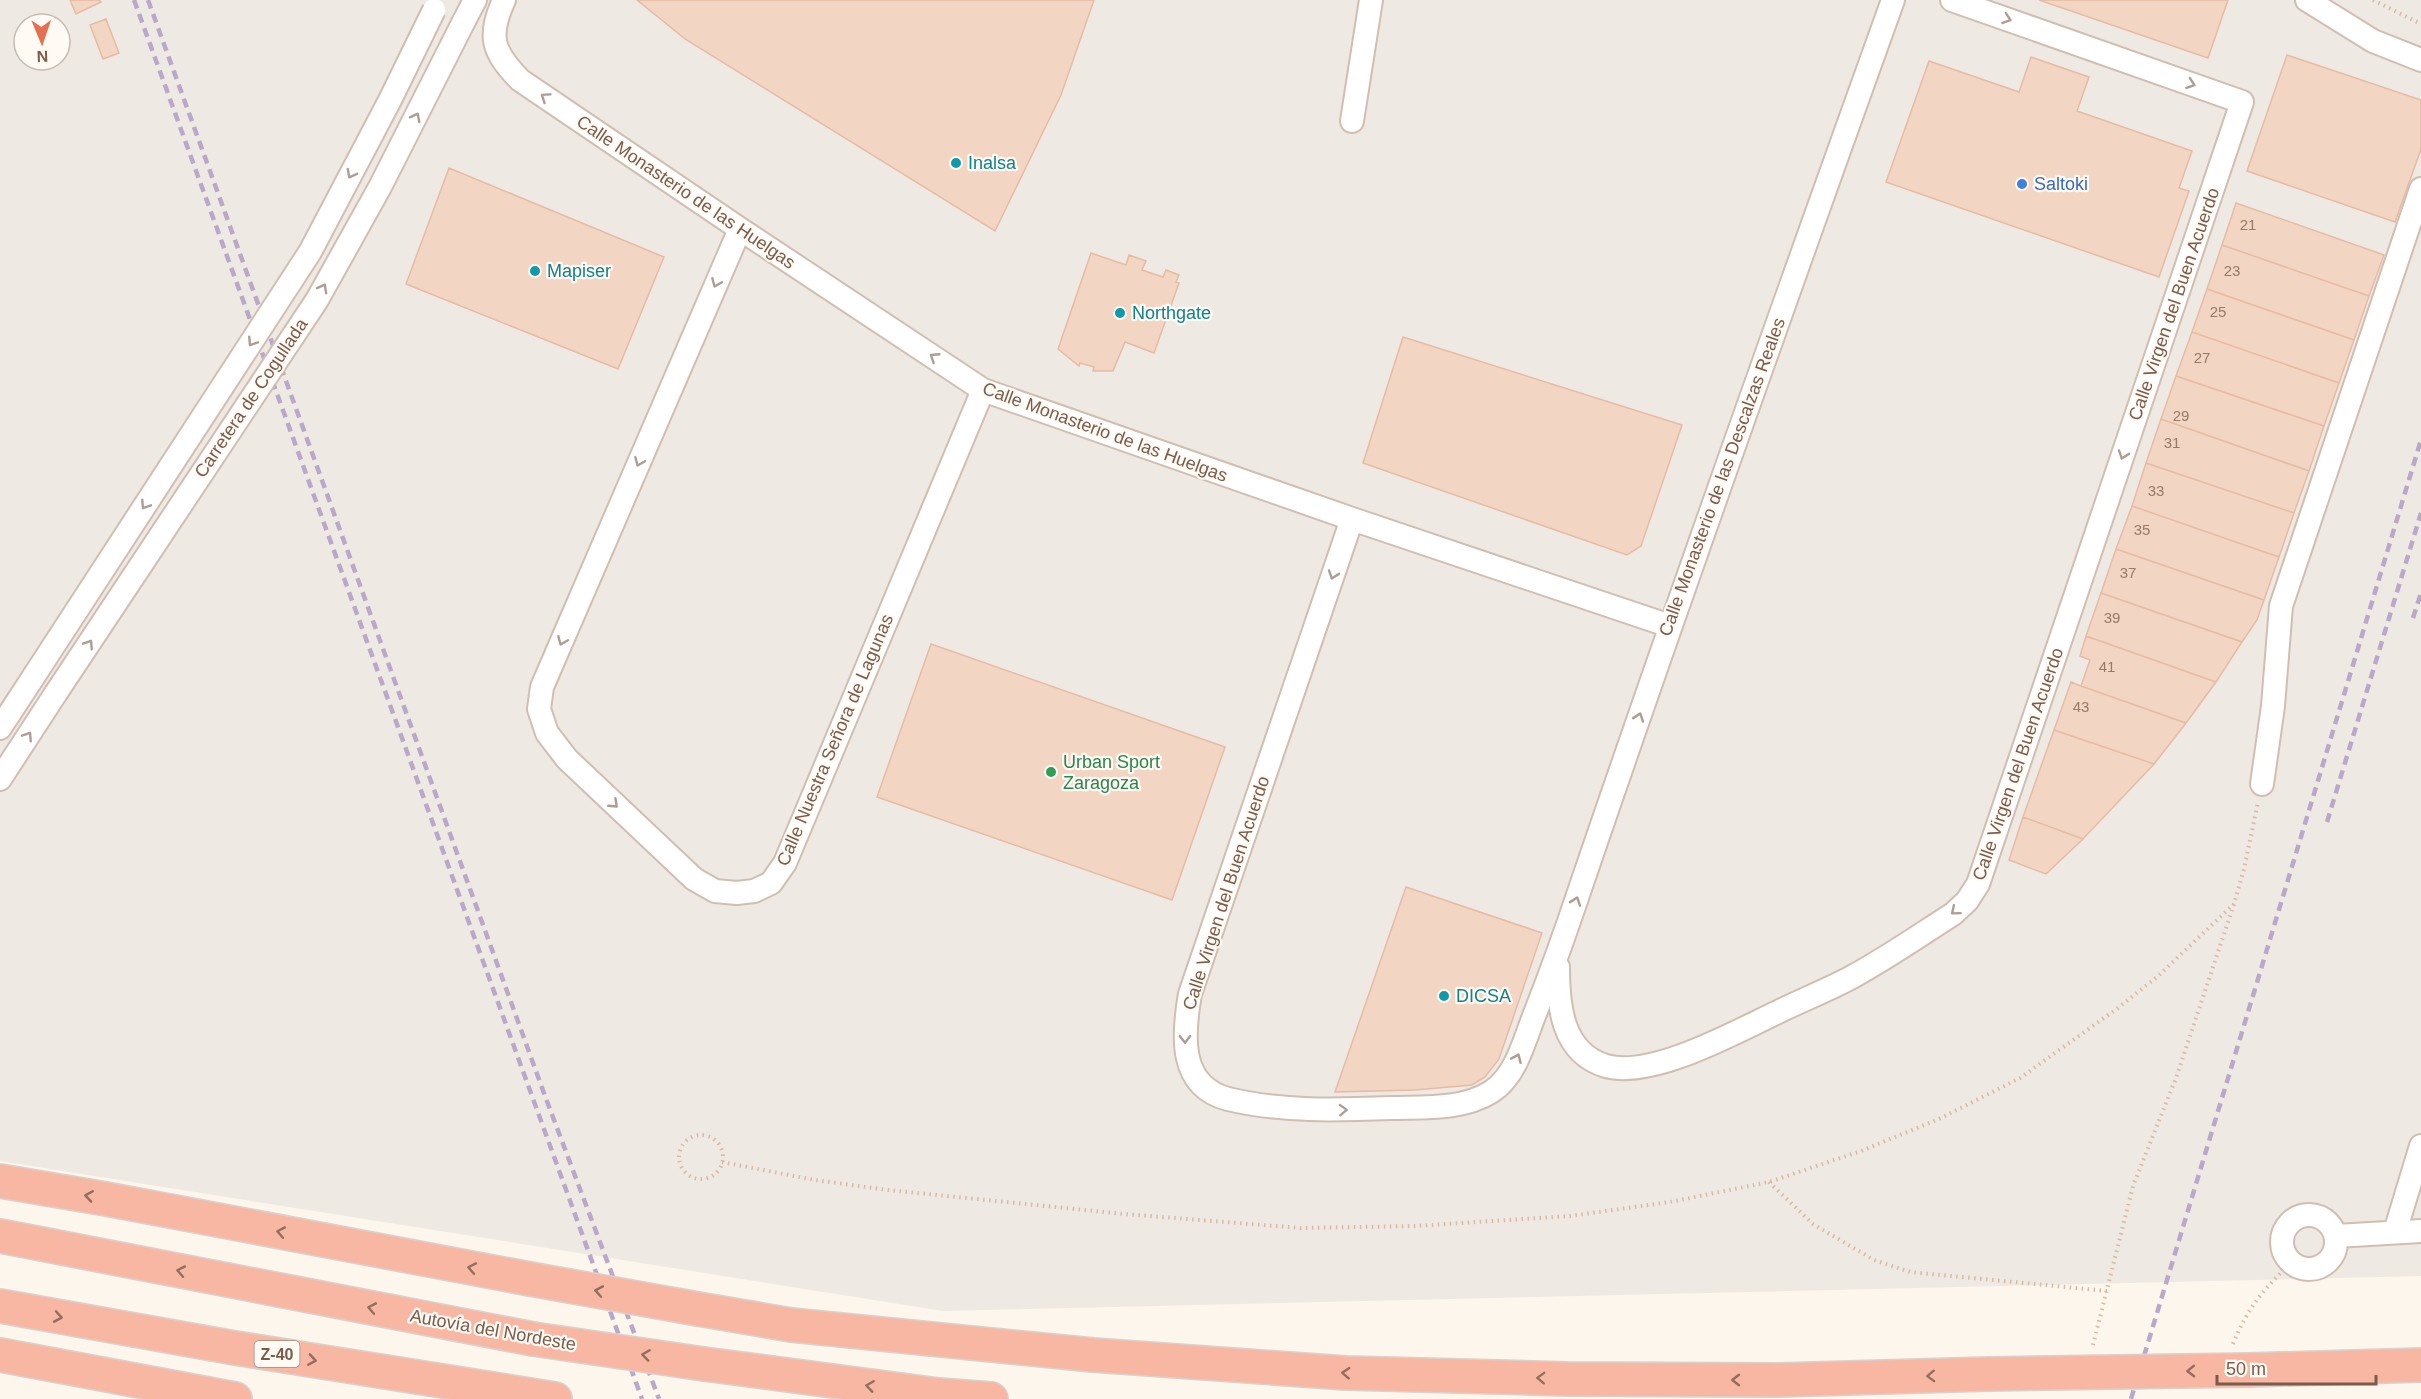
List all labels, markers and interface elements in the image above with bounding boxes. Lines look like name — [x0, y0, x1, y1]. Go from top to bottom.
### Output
north arrow — [12, 12, 72, 72]
one-way arrow — [2001, 12, 2012, 25]
text: N — [36, 48, 49, 65]
one-way arrow — [2185, 77, 2196, 90]
one-way arrow — [541, 93, 552, 104]
street label: Calle Monasterio de las Huelgas — [573, 111, 799, 273]
one-way arrow — [409, 112, 420, 123]
place label: Inalsa — [968, 153, 1017, 173]
marker: Inalsa — [949, 156, 963, 170]
one-way arrow — [347, 168, 358, 179]
place label: Saltoki — [2034, 174, 2088, 194]
marker: Saltoki — [2015, 177, 2029, 191]
street label: Calle Virgen del Buen Acuerdo — [2125, 185, 2223, 423]
house number: 21 — [2240, 216, 2256, 233]
place label: Mapiser — [547, 261, 611, 281]
house number: 23 — [2224, 262, 2240, 279]
marker: Mapiser — [528, 264, 542, 278]
one-way arrow — [711, 277, 723, 288]
one-way arrow — [316, 284, 327, 294]
place label: Northgate — [1132, 303, 1211, 323]
house number: 25 — [2210, 303, 2226, 320]
marker: Northgate — [1113, 306, 1127, 320]
street label: Carretera de Cogullada — [190, 314, 312, 481]
street label: Calle Monasterio de las Descalzas Reales — [1655, 315, 1789, 639]
one-way arrow — [247, 336, 259, 346]
house number: 27 — [2194, 349, 2210, 366]
one-way arrow — [930, 353, 941, 364]
street label: Calle Monasterio de las Huelgas — [980, 378, 1230, 486]
house number: 29 — [2173, 407, 2189, 424]
house number: 31 — [2164, 434, 2180, 451]
one-way arrow — [2118, 449, 2130, 459]
one-way arrow — [634, 456, 646, 467]
house number: 33 — [2148, 482, 2164, 499]
one-way arrow — [142, 499, 153, 510]
house number: 35 — [2134, 521, 2150, 538]
house number: 37 — [2120, 564, 2136, 581]
one-way arrow — [1328, 569, 1340, 580]
house number: 39 — [2104, 609, 2120, 626]
street label: Calle Nuestra Señora de Lagunas — [773, 611, 897, 869]
one-way arrow — [557, 635, 569, 646]
one-way arrow — [81, 640, 93, 650]
street label: Calle Virgen del Buen Acuerdo — [1969, 645, 2067, 883]
house number: 41 — [2099, 658, 2115, 675]
house number: 43 — [2073, 698, 2089, 715]
one-way arrow — [1631, 712, 1644, 723]
one-way arrow — [21, 732, 32, 743]
place label: Urban Sport Zaragoza — [1063, 752, 1160, 793]
marker: Urban Sport Zaragoza — [1044, 765, 1058, 779]
street label: Calle Virgen del Buen Acuerdo — [1179, 773, 1273, 1013]
one-way arrow — [607, 796, 618, 807]
one-way arrow — [1569, 896, 1581, 907]
one-way arrow — [1951, 904, 1962, 915]
place label: DICSA — [1456, 986, 1511, 1006]
marker: DICSA — [1437, 989, 1451, 1003]
one-way arrow — [1178, 1035, 1191, 1044]
one-way arrow — [1510, 1053, 1522, 1064]
one-way arrow — [1338, 1104, 1347, 1116]
one-way arrow — [84, 1190, 94, 1203]
one-way arrow — [276, 1226, 286, 1239]
one-way arrow — [468, 1262, 478, 1275]
one-way arrow — [176, 1265, 186, 1278]
one-way arrow — [594, 1285, 604, 1298]
one-way arrow — [368, 1302, 378, 1315]
street label: Autovía del Nordeste — [408, 1306, 578, 1354]
one-way arrow — [53, 1310, 62, 1322]
road number: Z-40 — [254, 1341, 300, 1367]
scale bar — [2217, 1348, 2376, 1386]
one-way arrow — [641, 1350, 650, 1362]
one-way arrow — [307, 1353, 317, 1366]
text: 50 m — [2226, 1359, 2266, 1379]
one-way arrow — [2186, 1364, 2195, 1377]
one-way arrow — [1342, 1366, 1351, 1379]
one-way arrow — [1926, 1370, 1935, 1382]
one-way arrow — [1536, 1372, 1545, 1385]
one-way arrow — [1731, 1374, 1740, 1386]
one-way arrow — [865, 1380, 875, 1392]

